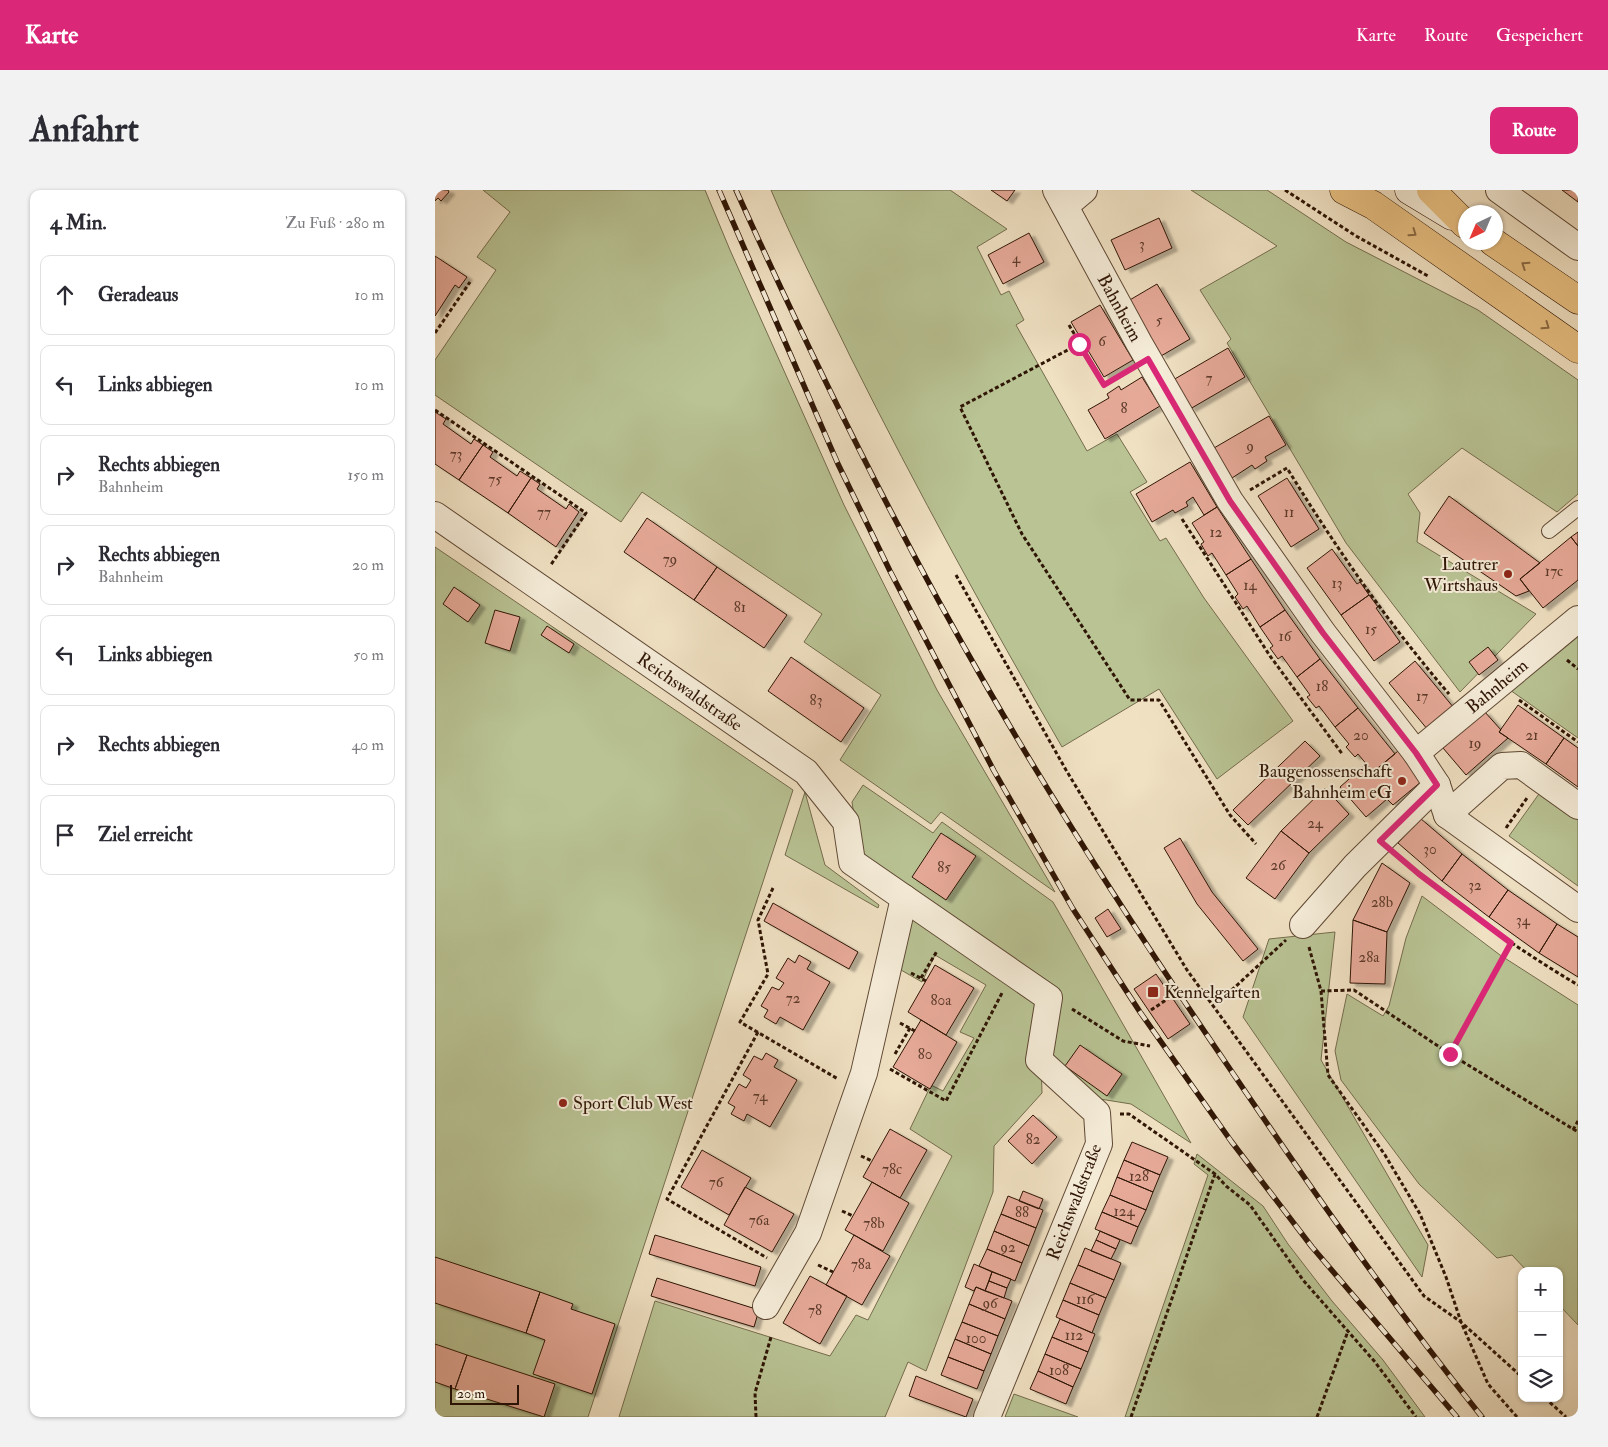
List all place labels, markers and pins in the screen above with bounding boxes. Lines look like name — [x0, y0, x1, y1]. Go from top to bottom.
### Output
place label: Lautrer Wirtshaus — [1423, 553, 1498, 597]
marker: Lautrer Wirtshaus — [1502, 568, 1514, 580]
place label: Baugenossenschaft Bahnheim eG — [1258, 760, 1392, 804]
marker: Baugenossenschaft Bahnheim eG — [1396, 775, 1408, 787]
place label: Kennelgarten — [1164, 981, 1260, 1004]
marker: Kennelgarten — [1146, 985, 1160, 999]
place label: Sport Club West — [573, 1092, 693, 1115]
marker: Sport Club West — [557, 1097, 569, 1109]

